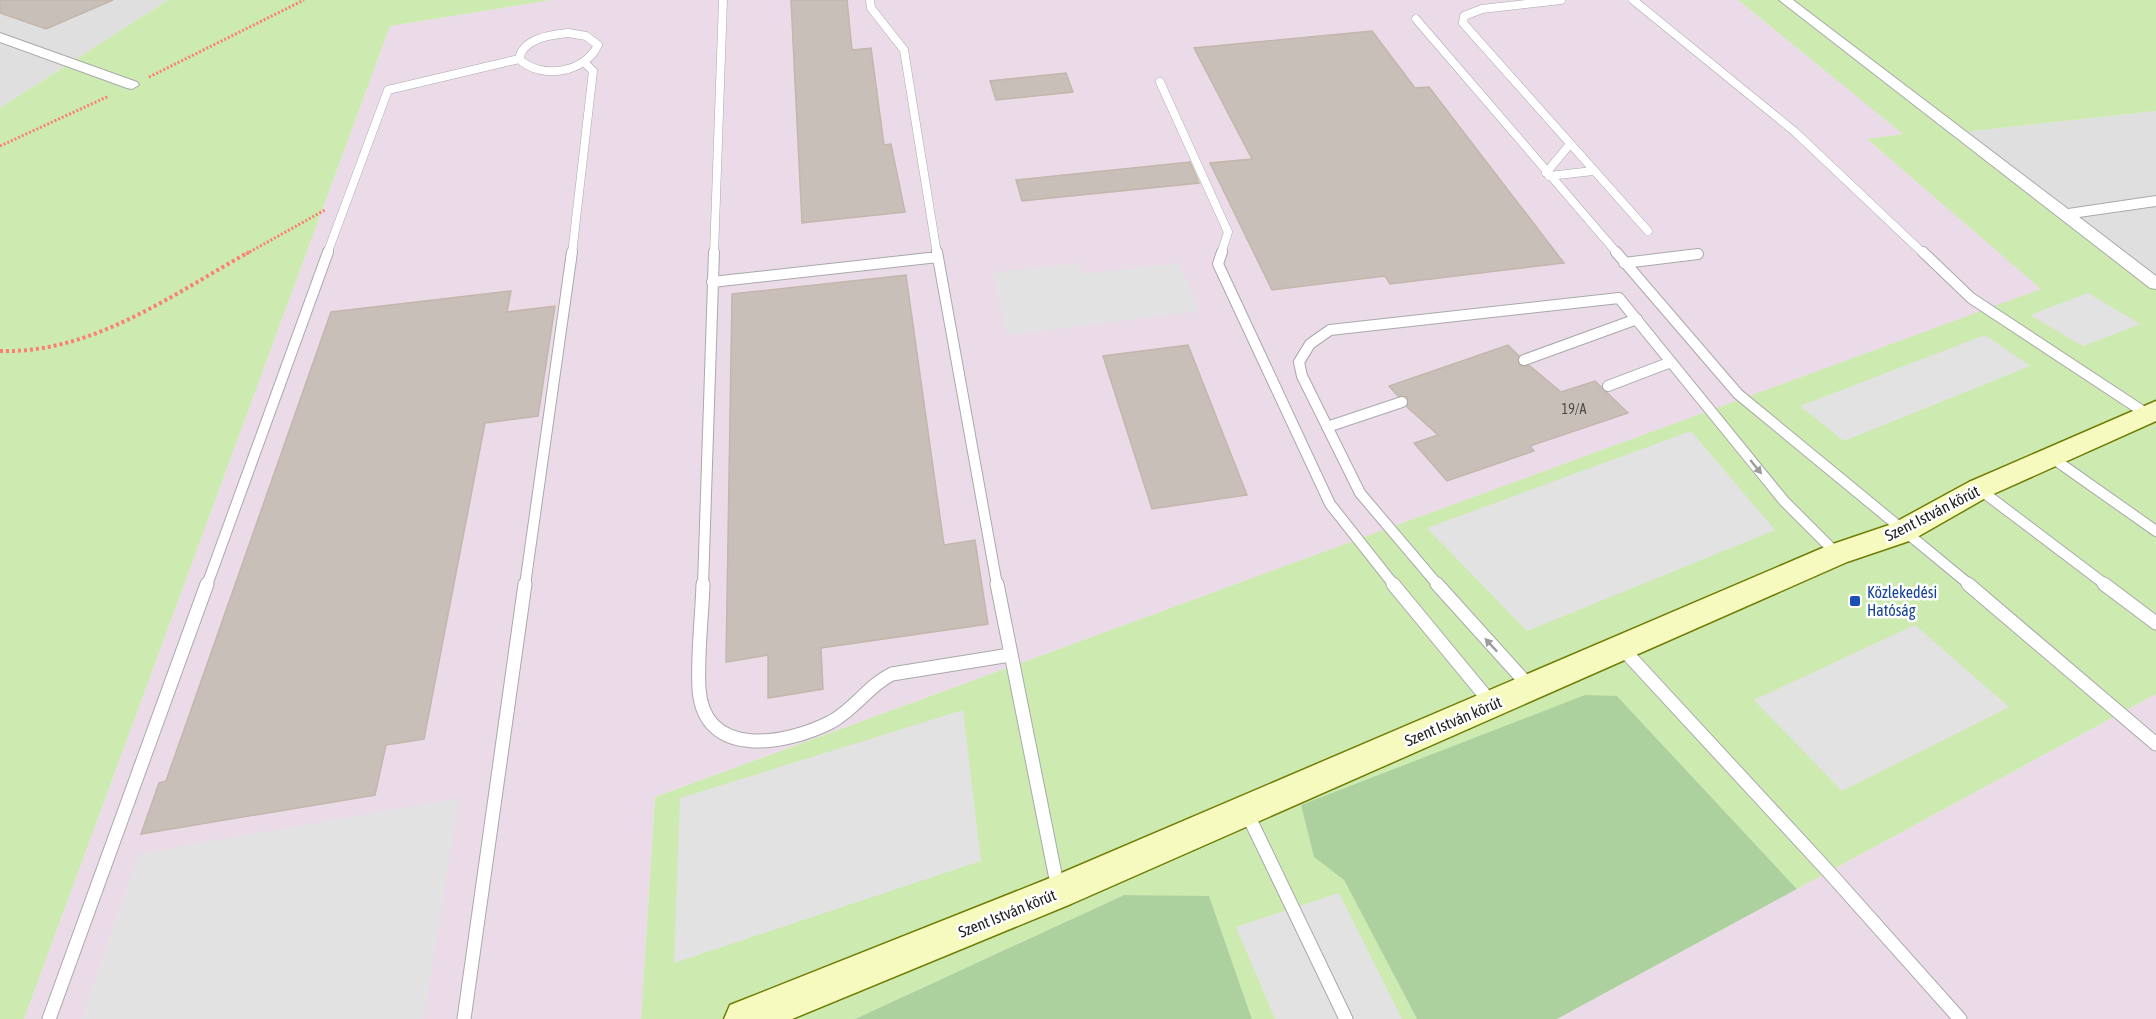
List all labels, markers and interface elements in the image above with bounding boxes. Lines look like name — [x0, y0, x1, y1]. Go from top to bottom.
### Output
house number: 19/A — [1562, 401, 1587, 417]
one-way arrow — [1749, 459, 1762, 474]
street label: Szent István körút — [1882, 481, 1983, 545]
place label: Közlekedési Hatóság — [1867, 583, 1937, 620]
marker: Közlekedési Hatóság — [1848, 594, 1862, 608]
one-way arrow — [1484, 638, 1498, 653]
street label: Szent István körút — [1402, 692, 1505, 750]
street label: Szent István körút — [956, 885, 1059, 941]

